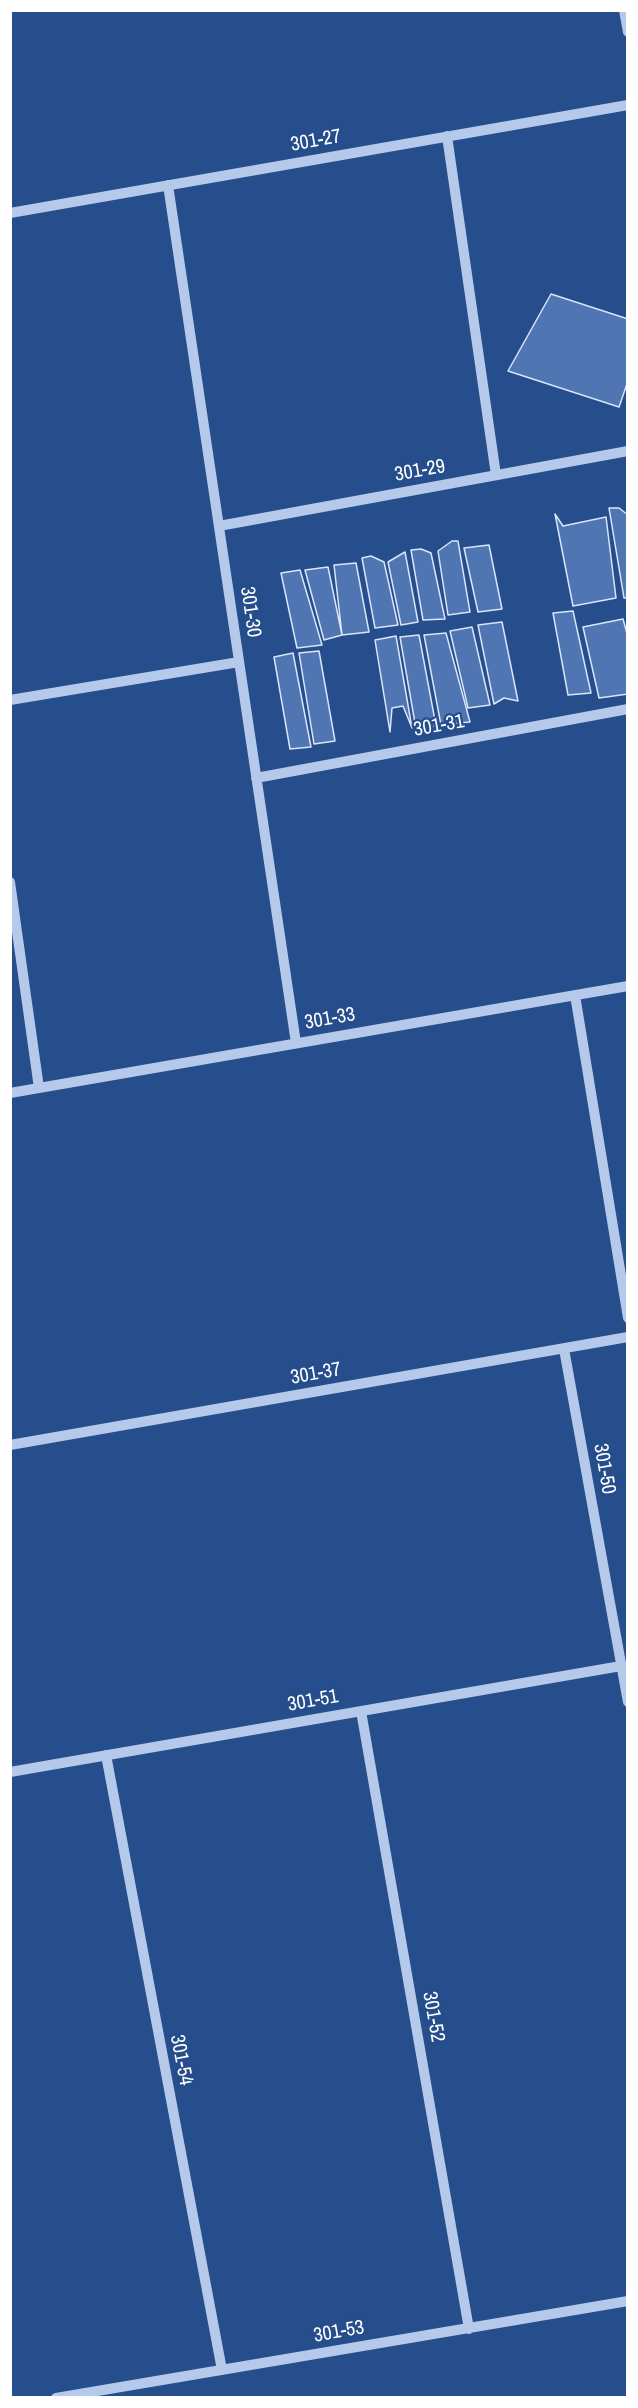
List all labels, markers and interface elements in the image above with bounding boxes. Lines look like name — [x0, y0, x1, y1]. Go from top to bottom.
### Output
street label: 301-27 — [289, 125, 343, 157]
street label: 301-29 — [393, 455, 447, 487]
street label: 301-30 — [235, 585, 265, 639]
street label: 301-31 — [412, 710, 466, 742]
street label: 301-33 — [303, 1003, 357, 1035]
street label: 301-37 — [289, 1358, 343, 1390]
street label: 301-50 — [588, 1442, 620, 1496]
street label: 301-51 — [286, 1685, 340, 1717]
street label: 301-52 — [417, 1990, 449, 2044]
street label: 301-54 — [164, 2033, 198, 2087]
street label: 301-53 — [312, 2316, 366, 2348]

